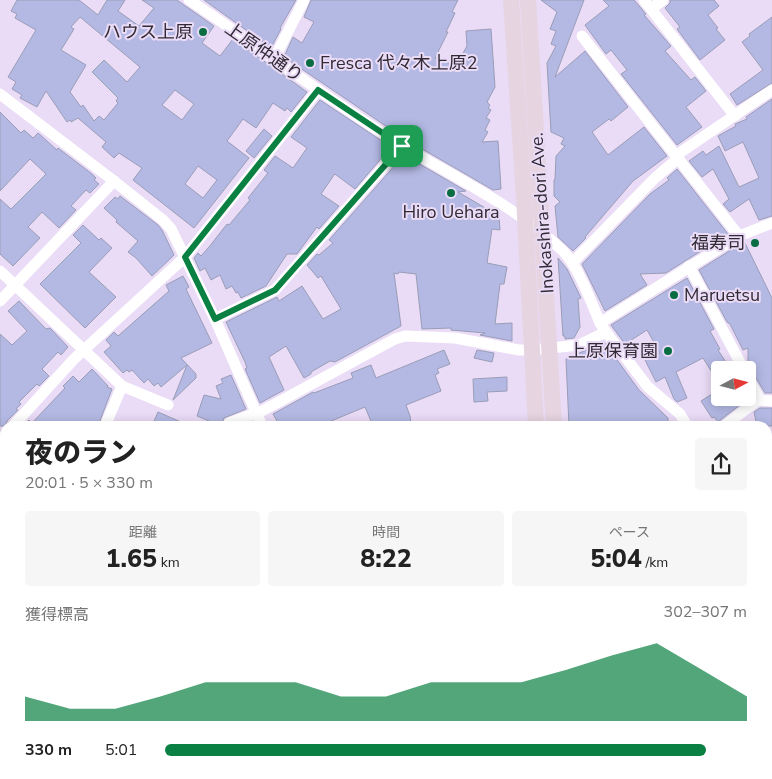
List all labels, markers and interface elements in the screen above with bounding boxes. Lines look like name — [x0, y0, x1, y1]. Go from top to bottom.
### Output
street label: 上原仲通り — [220, 16, 308, 88]
place label: ハウス上原 — [103, 20, 193, 44]
marker: ハウス上原 — [197, 26, 209, 38]
place label: Fresca 代々木上原2 — [320, 51, 477, 75]
marker: Fresca 代々木上原2 — [304, 57, 316, 69]
pin — [381, 125, 423, 167]
icon: arrive — [388, 132, 416, 160]
street label: Inokashira-dori Ave. — [524, 132, 560, 294]
marker: Hiro Uehara — [445, 187, 457, 199]
place label: Hiro Uehara — [402, 200, 500, 224]
place label: 福寿司 — [691, 231, 745, 255]
marker: 福寿司 — [749, 237, 761, 249]
place label: Maruetsu — [684, 283, 760, 307]
marker: Maruetsu — [668, 289, 680, 301]
place label: 上原保育園 — [568, 339, 658, 363]
marker: 上原保育園 — [662, 345, 674, 357]
north arrow — [711, 361, 756, 406]
map controls — [711, 361, 756, 406]
text: 夜のラン — [25, 434, 137, 472]
button: share — [695, 438, 747, 490]
text: 20:01 · 5 × 330 m — [25, 472, 153, 494]
text: 距離 — [129, 523, 157, 542]
text: 時間 — [372, 523, 400, 542]
text: ペース — [609, 523, 650, 542]
text: 1.65 — [106, 542, 157, 576]
text: 8:22 — [360, 542, 412, 576]
text: 5:04 — [590, 542, 642, 576]
text: km — [157, 553, 180, 572]
text: /km — [642, 553, 668, 572]
text: 302–307 m — [664, 601, 747, 623]
text: 獲得標高 — [25, 604, 89, 626]
text: 330 m — [25, 739, 72, 761]
text: 5:01 — [105, 739, 137, 761]

